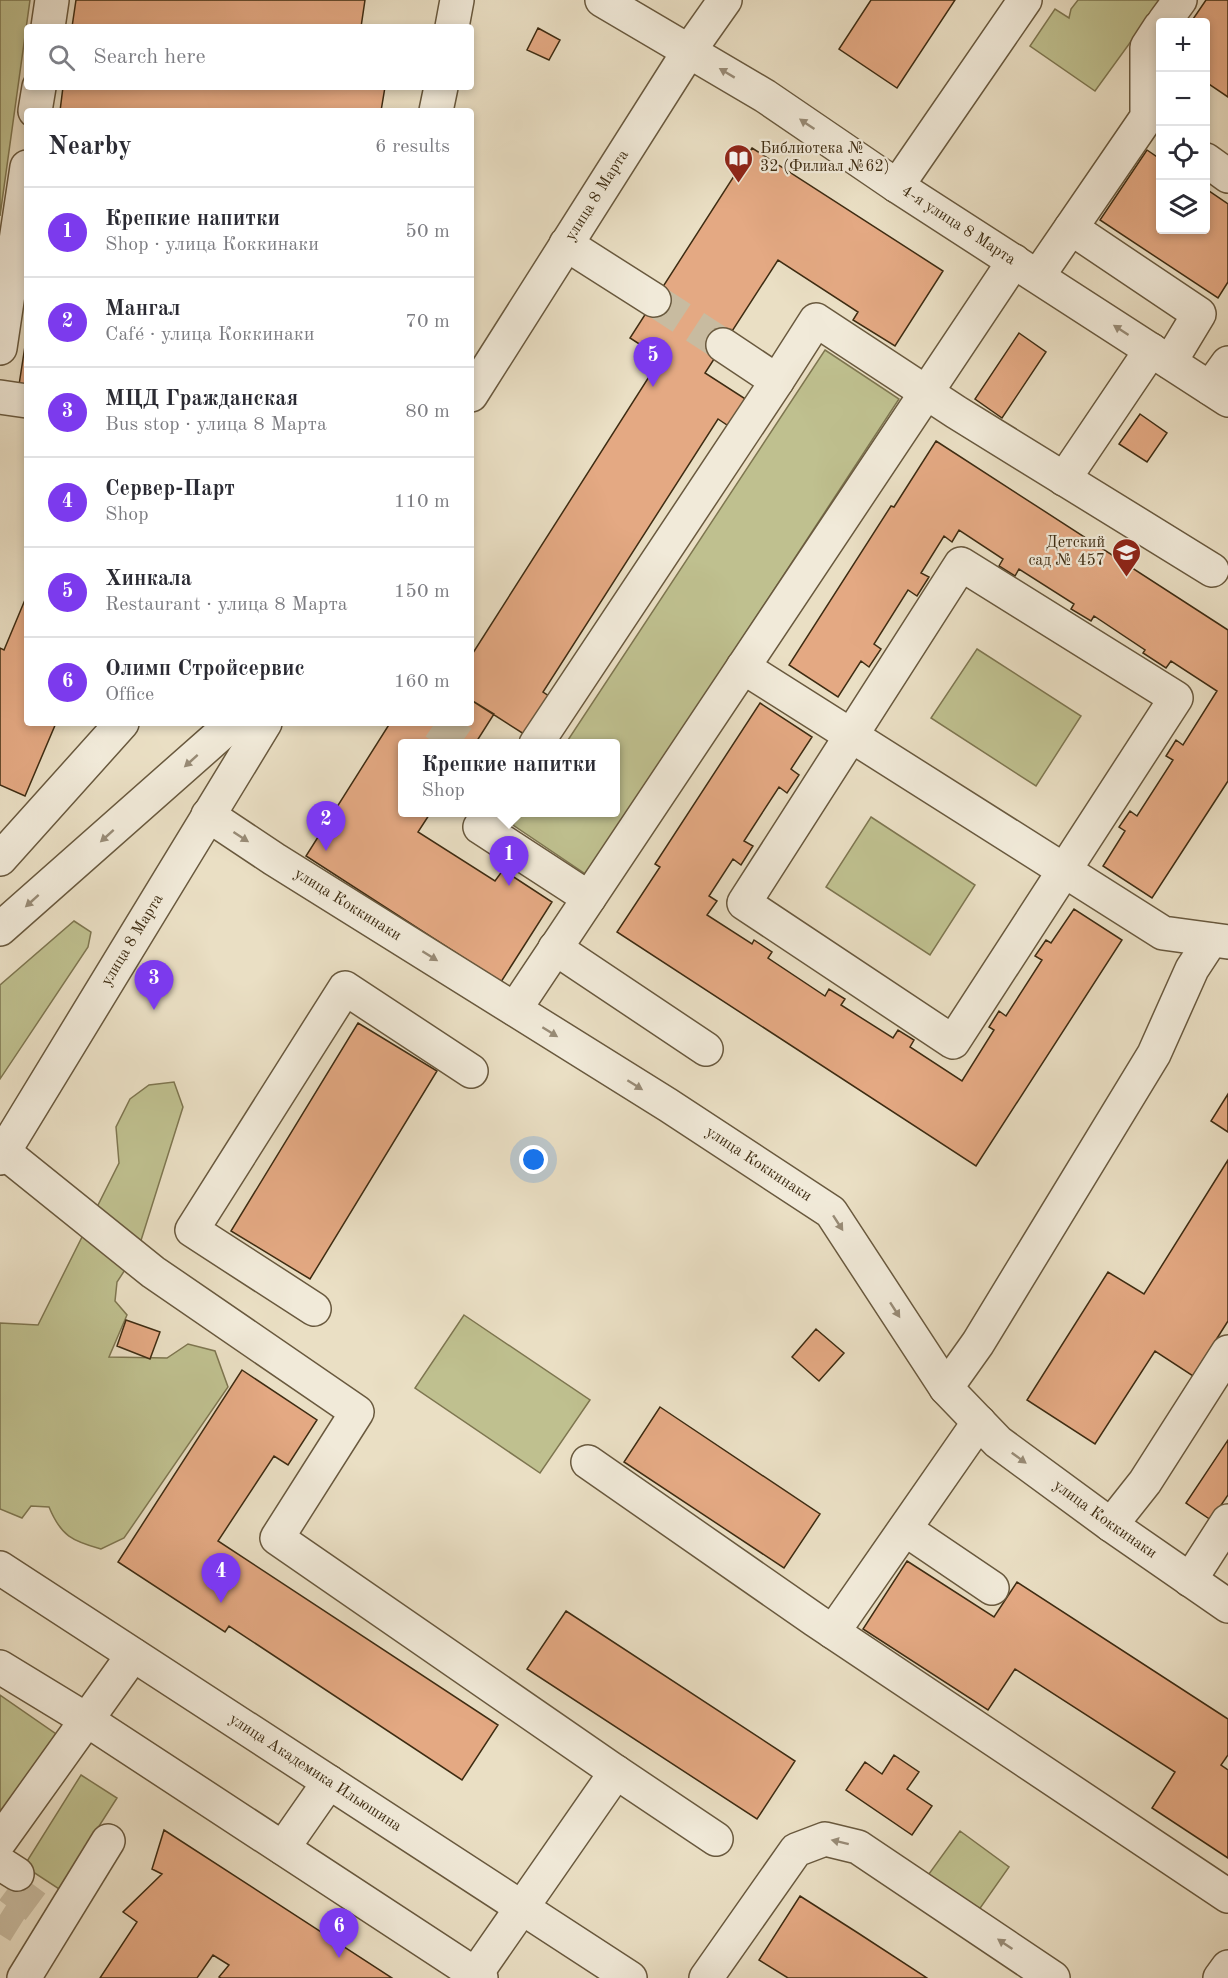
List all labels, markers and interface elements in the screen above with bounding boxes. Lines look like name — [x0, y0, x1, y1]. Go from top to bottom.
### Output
map controls — [1156, 18, 1210, 234]
button: + — [1156, 18, 1210, 72]
search box — [24, 24, 474, 90]
icon: search — [45, 41, 78, 74]
text: Search here — [93, 46, 206, 68]
one-way arrow — [719, 68, 735, 79]
button: − — [1156, 72, 1210, 126]
one-way arrow — [799, 119, 816, 130]
button: locate — [1156, 126, 1210, 180]
text: Nearby — [48, 134, 132, 160]
text: 6 results — [375, 137, 450, 157]
place label: Библиотека № 32 (Филиал №62) — [760, 141, 890, 175]
library icon: Библиотека № 32 (Филиал №62) — [723, 142, 755, 184]
street label: улица 8 Марта — [563, 147, 632, 244]
button: layers — [1156, 180, 1210, 234]
street label: 4-я улица 8 Марта — [898, 183, 1018, 268]
text: Крепкие напитки — [105, 208, 280, 230]
text: 1 — [62, 222, 73, 242]
text: 50 m — [405, 222, 450, 242]
text: Shop · улица Коккинаки — [105, 235, 319, 255]
text: Мангал — [105, 298, 181, 320]
text: 2 — [62, 312, 73, 332]
text: 70 m — [405, 312, 450, 332]
text: Café · улица Коккинаки — [105, 325, 315, 345]
one-way arrow — [1113, 325, 1129, 336]
pin: 5 — [634, 338, 672, 387]
text: МЦД Гражданская — [105, 388, 298, 410]
text: 3 — [62, 402, 73, 422]
text: 80 m — [405, 402, 450, 422]
text: Bus stop · улица 8 Марта — [105, 415, 327, 435]
text: Сервер-Парт — [105, 478, 235, 500]
text: 4 — [62, 492, 73, 512]
text: 110 m — [394, 492, 450, 512]
text: Shop — [105, 505, 149, 525]
place label: Детский сад № 457 — [1028, 535, 1105, 569]
school or university icon: Детский сад № 457 — [1110, 536, 1142, 578]
text: Хинкала — [105, 568, 192, 590]
text: 5 — [62, 582, 73, 602]
text: 150 m — [394, 582, 450, 602]
text: Restaurant · улица 8 Марта — [105, 595, 348, 615]
text: Олимп Стройсервис — [105, 658, 305, 680]
text: 6 — [62, 672, 73, 692]
text: 160 m — [394, 672, 450, 692]
text: Office — [105, 685, 154, 705]
popup — [398, 739, 620, 817]
one-way arrow — [183, 754, 198, 768]
text: Крепкие напитки — [421, 754, 597, 776]
text: Shop — [421, 781, 465, 801]
pin: 2 — [306, 802, 346, 851]
one-way arrow — [100, 829, 115, 842]
one-way arrow — [233, 831, 249, 842]
pin: 1 — [490, 836, 528, 886]
street label: улица Коккинаки — [291, 866, 404, 944]
street label: улица 8 Марта — [99, 891, 167, 989]
one-way arrow — [25, 894, 40, 907]
one-way arrow — [422, 951, 439, 962]
pin: 3 — [134, 960, 174, 1010]
one-way arrow — [542, 1026, 558, 1037]
one-way arrow — [627, 1080, 644, 1091]
street label: улица Коккинаки — [703, 1124, 814, 1205]
your location — [519, 1145, 548, 1174]
one-way arrow — [832, 1215, 843, 1231]
one-way arrow — [889, 1302, 900, 1318]
one-way arrow — [1011, 1452, 1027, 1464]
street label: улица Коккинаки — [1050, 1477, 1159, 1562]
pin: 4 — [202, 1554, 240, 1603]
street label: улица Академика Ильюшина — [226, 1711, 404, 1835]
one-way arrow — [831, 1837, 849, 1847]
pin: 6 — [320, 1908, 358, 1958]
one-way arrow — [997, 1939, 1013, 1950]

